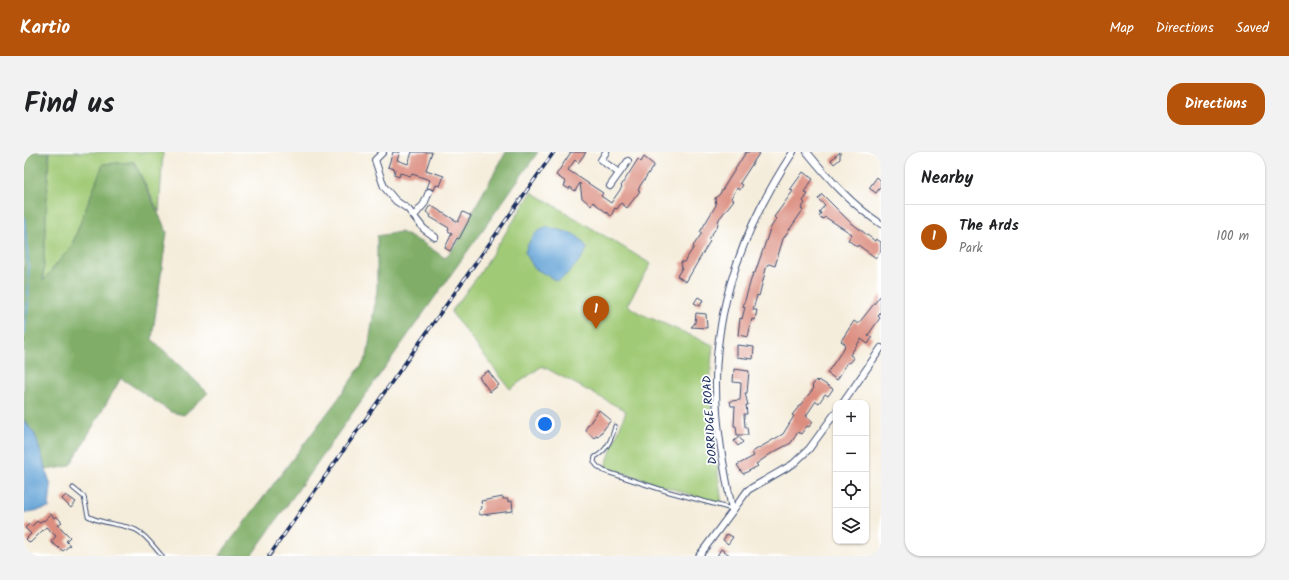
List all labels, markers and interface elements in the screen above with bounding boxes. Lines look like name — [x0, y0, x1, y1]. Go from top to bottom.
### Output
text: Kartio — [20, 13, 70, 43]
text: Map — [1109, 17, 1134, 39]
text: Directions — [1156, 17, 1214, 39]
text: Saved — [1236, 17, 1269, 39]
text: Find us — [24, 82, 115, 127]
button: Directions — [1167, 83, 1265, 125]
text: Nearby — [921, 165, 973, 192]
text: The Ards — [959, 214, 1019, 238]
text: 1 — [932, 226, 936, 247]
text: 100 m — [1216, 226, 1249, 247]
text: Park — [959, 238, 983, 259]
pin: 1 — [583, 296, 609, 329]
street label: DORRIDGE ROAD — [697, 375, 723, 465]
map controls — [833, 400, 869, 544]
button: + — [833, 400, 869, 436]
your location — [535, 414, 555, 434]
button: − — [833, 436, 869, 472]
button: locate — [833, 472, 869, 508]
button: layers — [833, 508, 869, 544]

